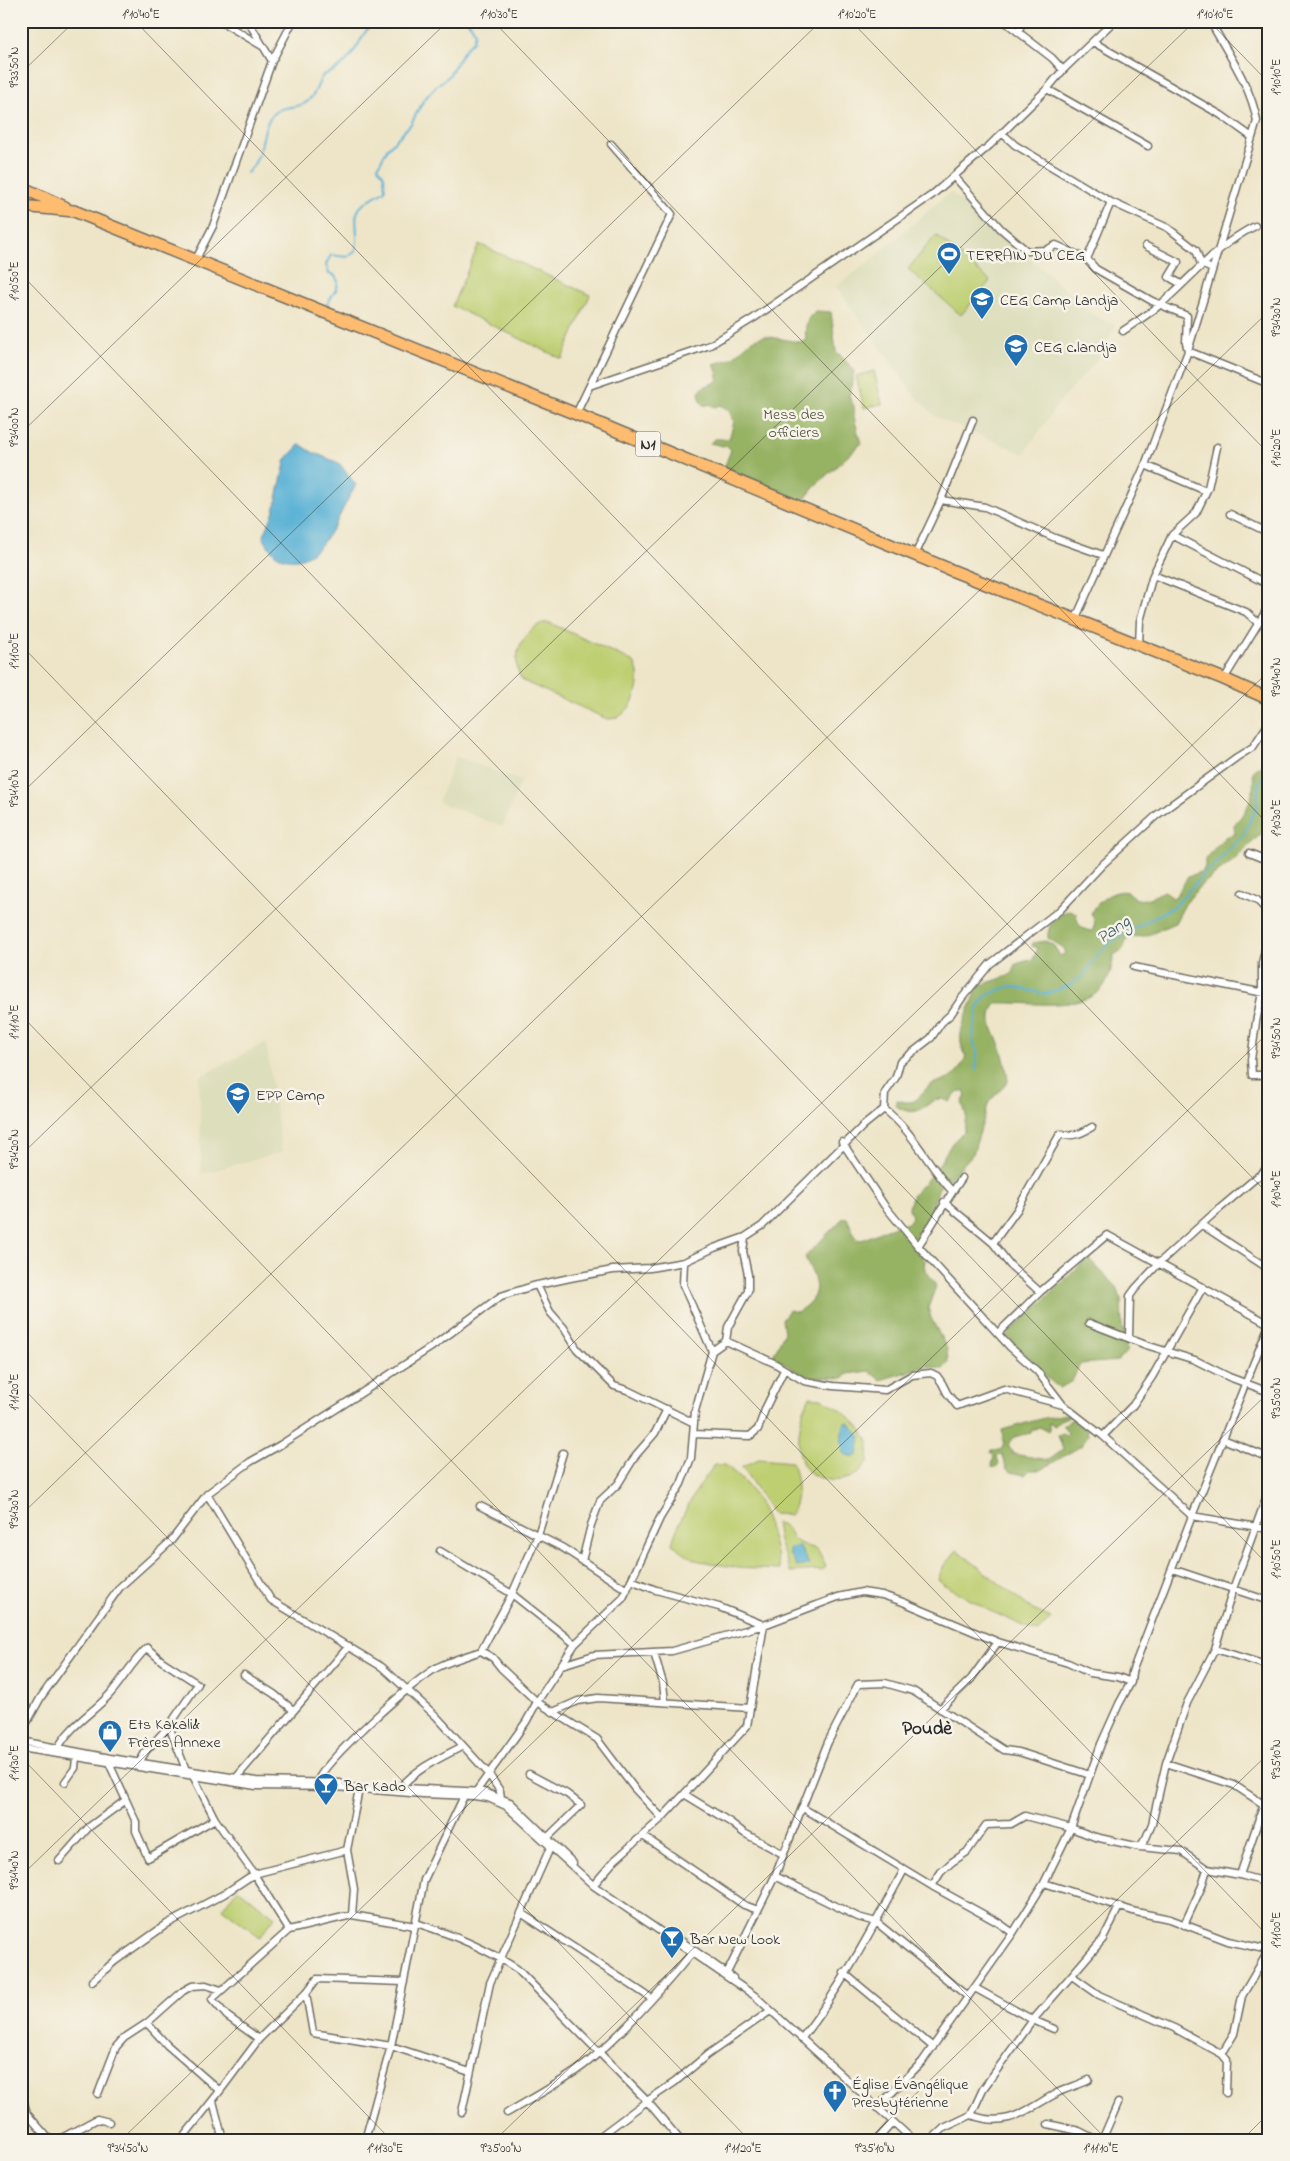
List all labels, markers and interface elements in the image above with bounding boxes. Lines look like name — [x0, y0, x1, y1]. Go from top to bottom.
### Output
text: 1°10'40"E — [122, 6, 160, 24]
text: 1°10'30"E — [480, 6, 518, 24]
text: 1°10'20"E — [838, 6, 876, 24]
text: 1°10'10"E — [1197, 6, 1233, 24]
text: 9°33'50"N — [6, 47, 24, 87]
text: 1°10'10"E — [1268, 59, 1286, 95]
sports icon: TERRAIN DU CEG — [936, 241, 962, 275]
place label: TERRAIN DU CEG — [966, 244, 1085, 268]
text: 1°10'50"E — [6, 261, 24, 301]
school or university icon: CEG Camp Landja — [969, 286, 995, 320]
place label: CEG Camp Landja — [1000, 289, 1118, 313]
text: 9°34'30"N — [1268, 297, 1286, 337]
school or university icon: CEG c.landja — [1003, 333, 1029, 367]
place label: CEG c.landja — [1034, 336, 1117, 360]
park label: Mess des officiers — [763, 403, 825, 445]
text: 9°34'00"N — [6, 407, 24, 447]
text: 1°10'20"E — [1268, 429, 1286, 467]
road number: N1 — [636, 432, 660, 456]
text: 1°11'00"E — [6, 633, 24, 669]
text: 9°34'40"N — [1268, 657, 1286, 697]
text: 9°34'10"N — [6, 769, 24, 807]
text: 1°10'30"E — [1268, 799, 1286, 837]
water label: Pang — [1092, 909, 1137, 952]
text: 1°11'10"E — [6, 1004, 24, 1040]
text: 9°34'50"N — [1268, 1018, 1286, 1058]
school or university icon: EPP Camp — [225, 1081, 251, 1115]
place label: EPP Camp — [256, 1084, 325, 1108]
text: 9°34'20"N — [6, 1129, 24, 1169]
text: 1°10'40"E — [1268, 1170, 1286, 1208]
text: 1°11'20"E — [6, 1373, 24, 1411]
text: 9°35'00"N — [1268, 1377, 1286, 1419]
text: 9°34'30"N — [6, 1489, 24, 1529]
text: 1°10'50"E — [1268, 1539, 1286, 1579]
place label: Ets Kakali& Frères Annexe — [127, 1713, 221, 1755]
district label: Poudè — [902, 1716, 952, 1743]
shop icon: Ets Kakali& Frères Annexe — [97, 1719, 123, 1753]
text: 9°35'10"N — [1268, 1739, 1286, 1779]
text: 1°11'30"E — [6, 1745, 24, 1781]
bar icon: Bar Kado — [313, 1772, 339, 1806]
place label: Bar Kado — [343, 1775, 406, 1799]
text: 9°34'40"N — [6, 1850, 24, 1890]
text: 1°11'00"E — [1268, 1912, 1286, 1948]
bar icon: Bar New Look — [659, 1925, 685, 1959]
place label: Bar New Look — [689, 1928, 781, 1952]
place label: Église Évangélique Presbytérienne — [852, 2073, 969, 2115]
church icon: Église Évangélique Presbytérienne — [822, 2079, 848, 2113]
text: 9°34'50"N — [108, 2140, 148, 2158]
text: 1°11'30"E — [367, 2140, 403, 2158]
text: 9°35'00"N — [480, 2140, 522, 2158]
text: 1°11'20"E — [724, 2140, 762, 2158]
text: 9°35'10"N — [855, 2140, 895, 2158]
text: 1°11'10"E — [1083, 2140, 1119, 2158]

